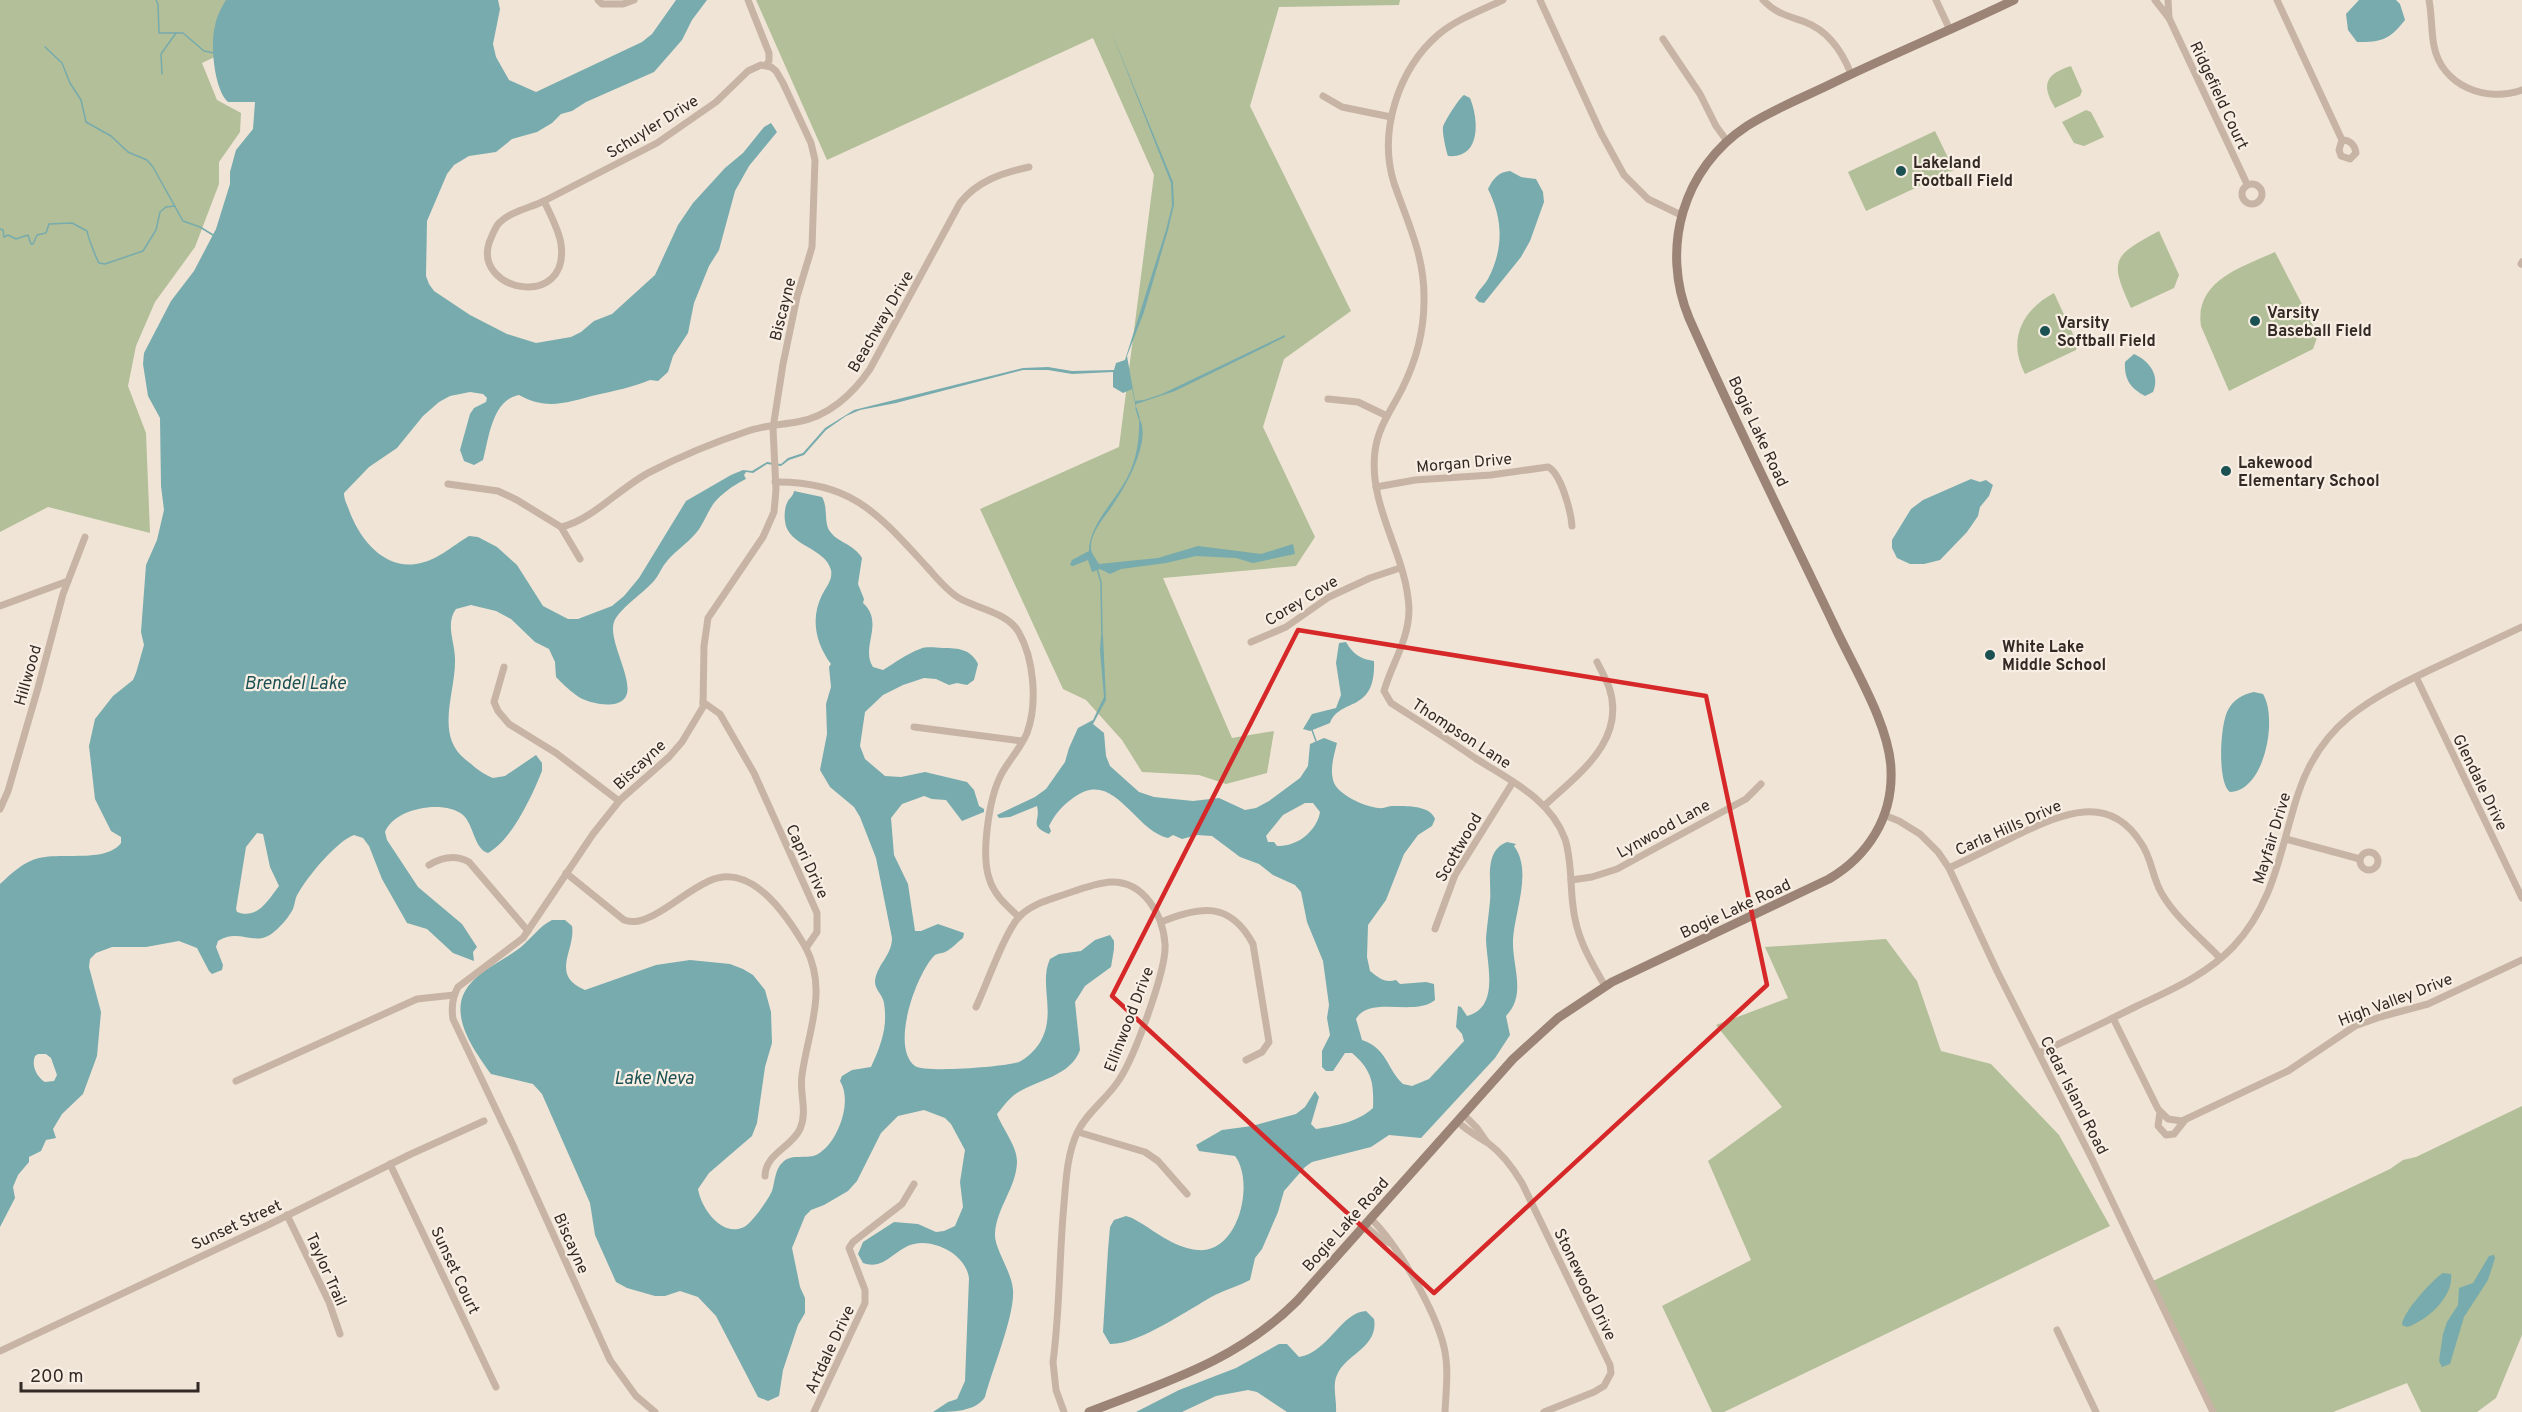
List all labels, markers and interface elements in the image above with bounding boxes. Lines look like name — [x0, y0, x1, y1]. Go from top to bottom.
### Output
street label: Ridgefield Court — [2184, 39, 2252, 153]
street label: Schuyler Drive — [603, 91, 703, 164]
place label: Lakeland Football Field — [1913, 154, 2013, 192]
marker: Lakeland Football Field — [1894, 164, 1908, 178]
street label: Beachway Drive — [844, 267, 919, 377]
street label: Biscayne — [766, 276, 801, 343]
place label: Varsity Baseball Field — [2267, 304, 2372, 342]
place label: Varsity Softball Field — [2057, 314, 2156, 352]
marker: Varsity Baseball Field — [2248, 314, 2262, 328]
marker: Varsity Softball Field — [2038, 324, 2052, 338]
street label: Bogie Lake Road — [1723, 373, 1792, 490]
street label: Morgan Drive — [1415, 450, 1513, 478]
place label: Lakewood Elementary School — [2238, 454, 2380, 492]
marker: Lakewood Elementary School — [2219, 464, 2233, 478]
street label: Corey Cove — [1262, 572, 1342, 631]
place label: White Lake Middle School — [2002, 638, 2106, 676]
street label: Hillwood — [11, 643, 47, 708]
marker: White Lake Middle School — [1983, 648, 1997, 662]
water label: Brendel Lake — [244, 673, 346, 696]
street label: Thompson Lane — [1407, 695, 1514, 774]
street label: Glendale Drive — [2447, 731, 2511, 834]
street label: Biscayne — [610, 736, 671, 795]
street label: Mayfair Drive — [2249, 790, 2296, 887]
street label: Lynwood Lane — [1614, 796, 1714, 864]
street label: Carla Hills Drive — [1953, 796, 2065, 861]
street label: Scottwood — [1432, 810, 1487, 886]
street label: Capri Drive — [780, 821, 832, 902]
street label: Bogie Lake Road — [1677, 875, 1794, 944]
street label: Ellinwood Drive — [1101, 964, 1159, 1075]
street label: High Valley Drive — [2336, 970, 2456, 1032]
street label: Cedar Island Road — [2035, 1033, 2112, 1159]
water label: Lake Neva — [614, 1068, 695, 1091]
street label: Bogie Lake Road — [1299, 1174, 1394, 1277]
street label: Sunset Street — [189, 1196, 285, 1255]
street label: Biscayne — [548, 1210, 592, 1277]
street label: Sunset Court — [425, 1224, 483, 1318]
street label: Stonewood Drive — [1548, 1226, 1620, 1344]
street label: Taylor Trail — [300, 1230, 350, 1310]
street label: Artdale Drive — [802, 1303, 860, 1397]
scale bar — [21, 1355, 198, 1393]
text: 200 m — [30, 1366, 83, 1389]

